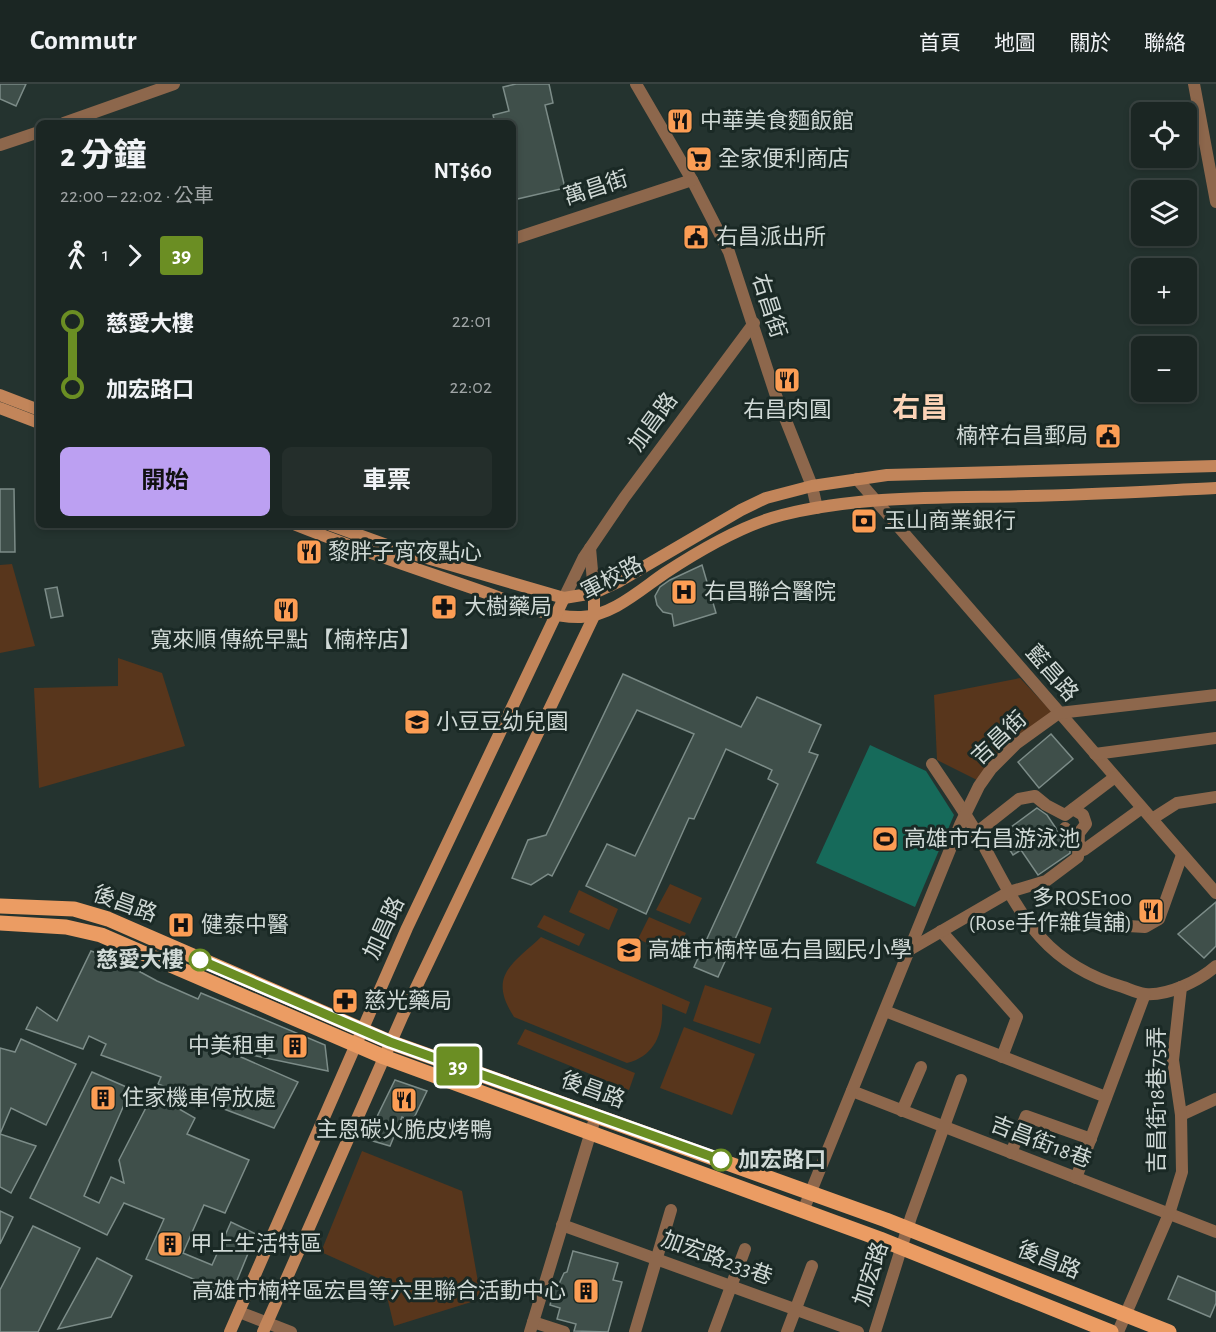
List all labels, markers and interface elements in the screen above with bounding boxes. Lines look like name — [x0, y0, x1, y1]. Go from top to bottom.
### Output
text: Commutr — [30, 27, 137, 55]
text: 首頁 — [919, 33, 961, 54]
text: 地圖 — [994, 33, 1036, 54]
text: 關於 — [1069, 33, 1111, 54]
text: 聯絡 — [1144, 33, 1186, 54]
map controls — [1131, 102, 1197, 402]
button: locate — [1131, 102, 1197, 168]
restaurant icon: 中華美食麵飯館 — [665, 106, 695, 136]
place label: 中華美食麵飯館 — [700, 109, 854, 132]
text: 2 分鐘 — [60, 140, 147, 173]
supermarket icon: 全家便利商店 — [684, 144, 714, 174]
place label: 全家便利商店 — [718, 147, 850, 170]
text: NT$60 — [434, 160, 492, 182]
street label: 萬昌街 — [561, 166, 631, 209]
button: layers — [1131, 180, 1197, 246]
text: 22:00 – 22:02 · 公車 — [60, 186, 214, 206]
public building icon: 右昌派出所 — [681, 222, 711, 252]
place label: 右昌派出所 — [716, 225, 826, 248]
icon: walk — [60, 239, 93, 272]
icon: forward — [118, 239, 151, 272]
text: 1 — [102, 245, 109, 265]
text: 39 — [172, 245, 191, 266]
button: + — [1131, 258, 1197, 324]
street label: 右昌街 — [748, 271, 791, 341]
text: 22:01 — [452, 311, 492, 331]
text: 慈愛大樓 — [106, 313, 194, 335]
button: − — [1131, 336, 1197, 402]
restaurant icon: 右昌肉圓 — [772, 365, 802, 395]
text: 22:02 — [450, 377, 492, 397]
text: 加宏路口 — [106, 379, 194, 401]
street label: 加昌路 — [624, 388, 681, 455]
district label: 右昌 — [892, 393, 948, 423]
place label: 右昌肉圓 — [743, 398, 831, 421]
public building icon: 楠梓右昌郵局 — [1093, 421, 1123, 451]
place label: 楠梓右昌郵局 — [956, 424, 1088, 447]
button: 開始 — [60, 447, 270, 516]
button: 車票 — [282, 447, 492, 516]
bank icon: 玉山商業銀行 — [849, 506, 879, 536]
place label: 玉山商業銀行 — [884, 509, 1016, 532]
restaurant icon: 黎胖子宵夜點心 — [294, 537, 324, 567]
place label: 黎胖子宵夜點心 — [328, 540, 482, 563]
street label: 軍校路 — [577, 552, 646, 603]
hospital icon: 右昌聯合醫院 — [669, 577, 699, 607]
place label: 右昌聯合醫院 — [704, 580, 836, 603]
pharmacy icon: 大樹藥局 — [429, 592, 459, 622]
restaurant icon: 寬來順 傳統早點 【楠梓店】 — [271, 595, 301, 625]
place label: 大樹藥局 — [464, 595, 552, 618]
place label: 寬來順 傳統早點 【楠梓店】 — [150, 628, 422, 651]
street label: 藍昌路 — [1022, 640, 1083, 705]
school or university icon: 小豆豆幼兒園 — [402, 707, 432, 737]
street label: 吉昌街 — [967, 707, 1031, 769]
place label: 小豆豆幼兒園 — [436, 710, 568, 733]
sports icon: 高雄市右昌游泳池 — [870, 824, 900, 854]
place label: 高雄市右昌游泳池 — [904, 827, 1080, 850]
street label: 後昌路 — [90, 881, 160, 926]
place label: 多ROSE100 (Rose手作雜貨舖) — [968, 886, 1132, 934]
street label: 加昌路 — [359, 893, 408, 963]
restaurant icon: 多ROSE100 (Rose手作雜貨舖) — [1136, 896, 1166, 926]
hospital icon: 健泰中醫 — [166, 910, 196, 940]
place label: 健泰中醫 — [201, 913, 289, 936]
school or university icon: 高雄市楠梓區右昌國民小學 — [614, 935, 644, 965]
place label: 高雄市楠梓區右昌國民小學 — [648, 938, 912, 961]
place label: 慈愛大樓 — [96, 948, 184, 971]
marker: 慈愛大樓 — [189, 949, 211, 971]
pharmacy icon: 慈光藥局 — [330, 986, 360, 1016]
place label: 慈光藥局 — [364, 989, 452, 1012]
street label: 吉昌街18巷75弄 — [1145, 1027, 1168, 1173]
building icon: 中美租車 — [280, 1031, 310, 1061]
place label: 中美租車 — [188, 1034, 276, 1057]
line badge: 39 — [431, 1046, 485, 1086]
text: 39 — [448, 1056, 468, 1077]
street label: 後昌路 — [558, 1067, 628, 1112]
building icon: 住家機車停放處 — [88, 1083, 118, 1113]
restaurant icon: 主恩碳火脆皮烤鴨 — [389, 1085, 419, 1115]
place label: 住家機車停放處 — [122, 1086, 276, 1109]
street label: 吉昌街18巷 — [988, 1112, 1095, 1171]
place label: 主恩碳火脆皮烤鴨 — [316, 1118, 492, 1141]
place label: 加宏路口 — [738, 1148, 826, 1171]
marker: 加宏路口 — [710, 1149, 732, 1171]
street label: 加宏路233巷 — [659, 1227, 776, 1288]
building icon: 甲上生活特區 — [155, 1229, 185, 1259]
place label: 甲上生活特區 — [190, 1232, 322, 1255]
street label: 後昌路 — [1014, 1237, 1084, 1283]
street label: 加宏路 — [849, 1239, 892, 1309]
building icon: 高雄市楠梓區宏昌等六里聯合活動中心 — [571, 1276, 601, 1306]
place label: 高雄市楠梓區宏昌等六里聯合活動中心 — [192, 1279, 566, 1302]

